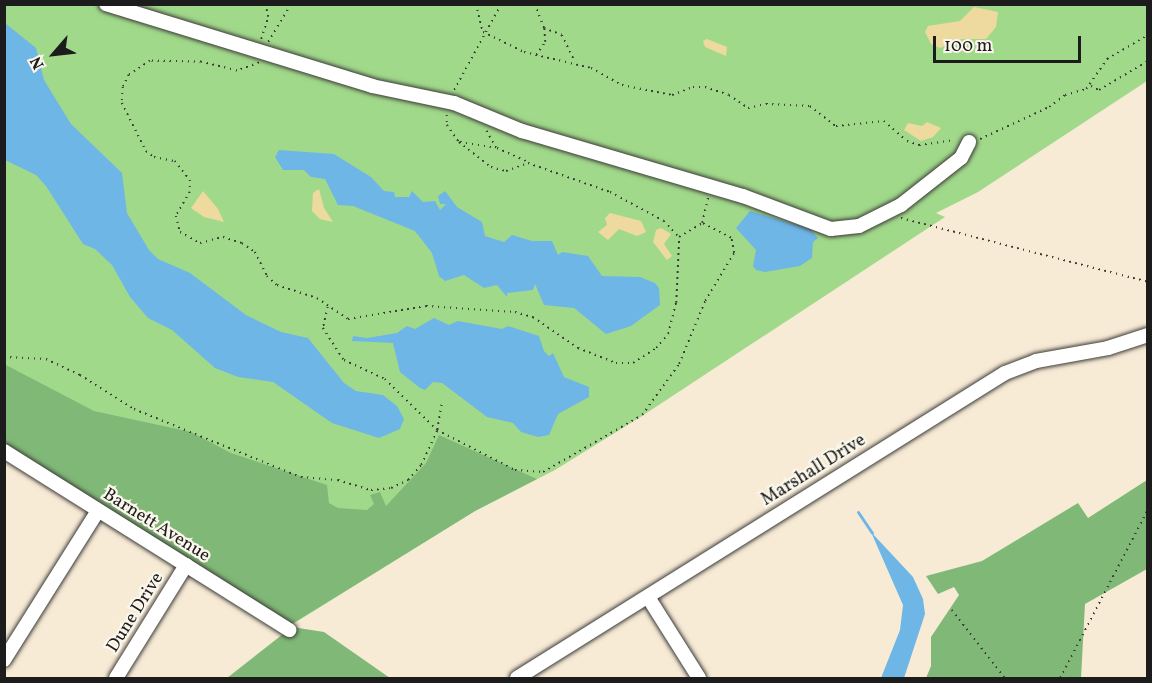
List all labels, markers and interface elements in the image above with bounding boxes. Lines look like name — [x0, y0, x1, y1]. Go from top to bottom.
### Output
north arrow — [24, 24, 84, 84]
scale bar — [936, 24, 1084, 62]
text: 100 m — [944, 34, 993, 59]
text: N — [26, 52, 51, 73]
street label: Marshall Drive — [758, 430, 870, 512]
street label: Barnett Avenue — [99, 485, 213, 567]
street label: Dune Drive — [103, 569, 169, 657]

